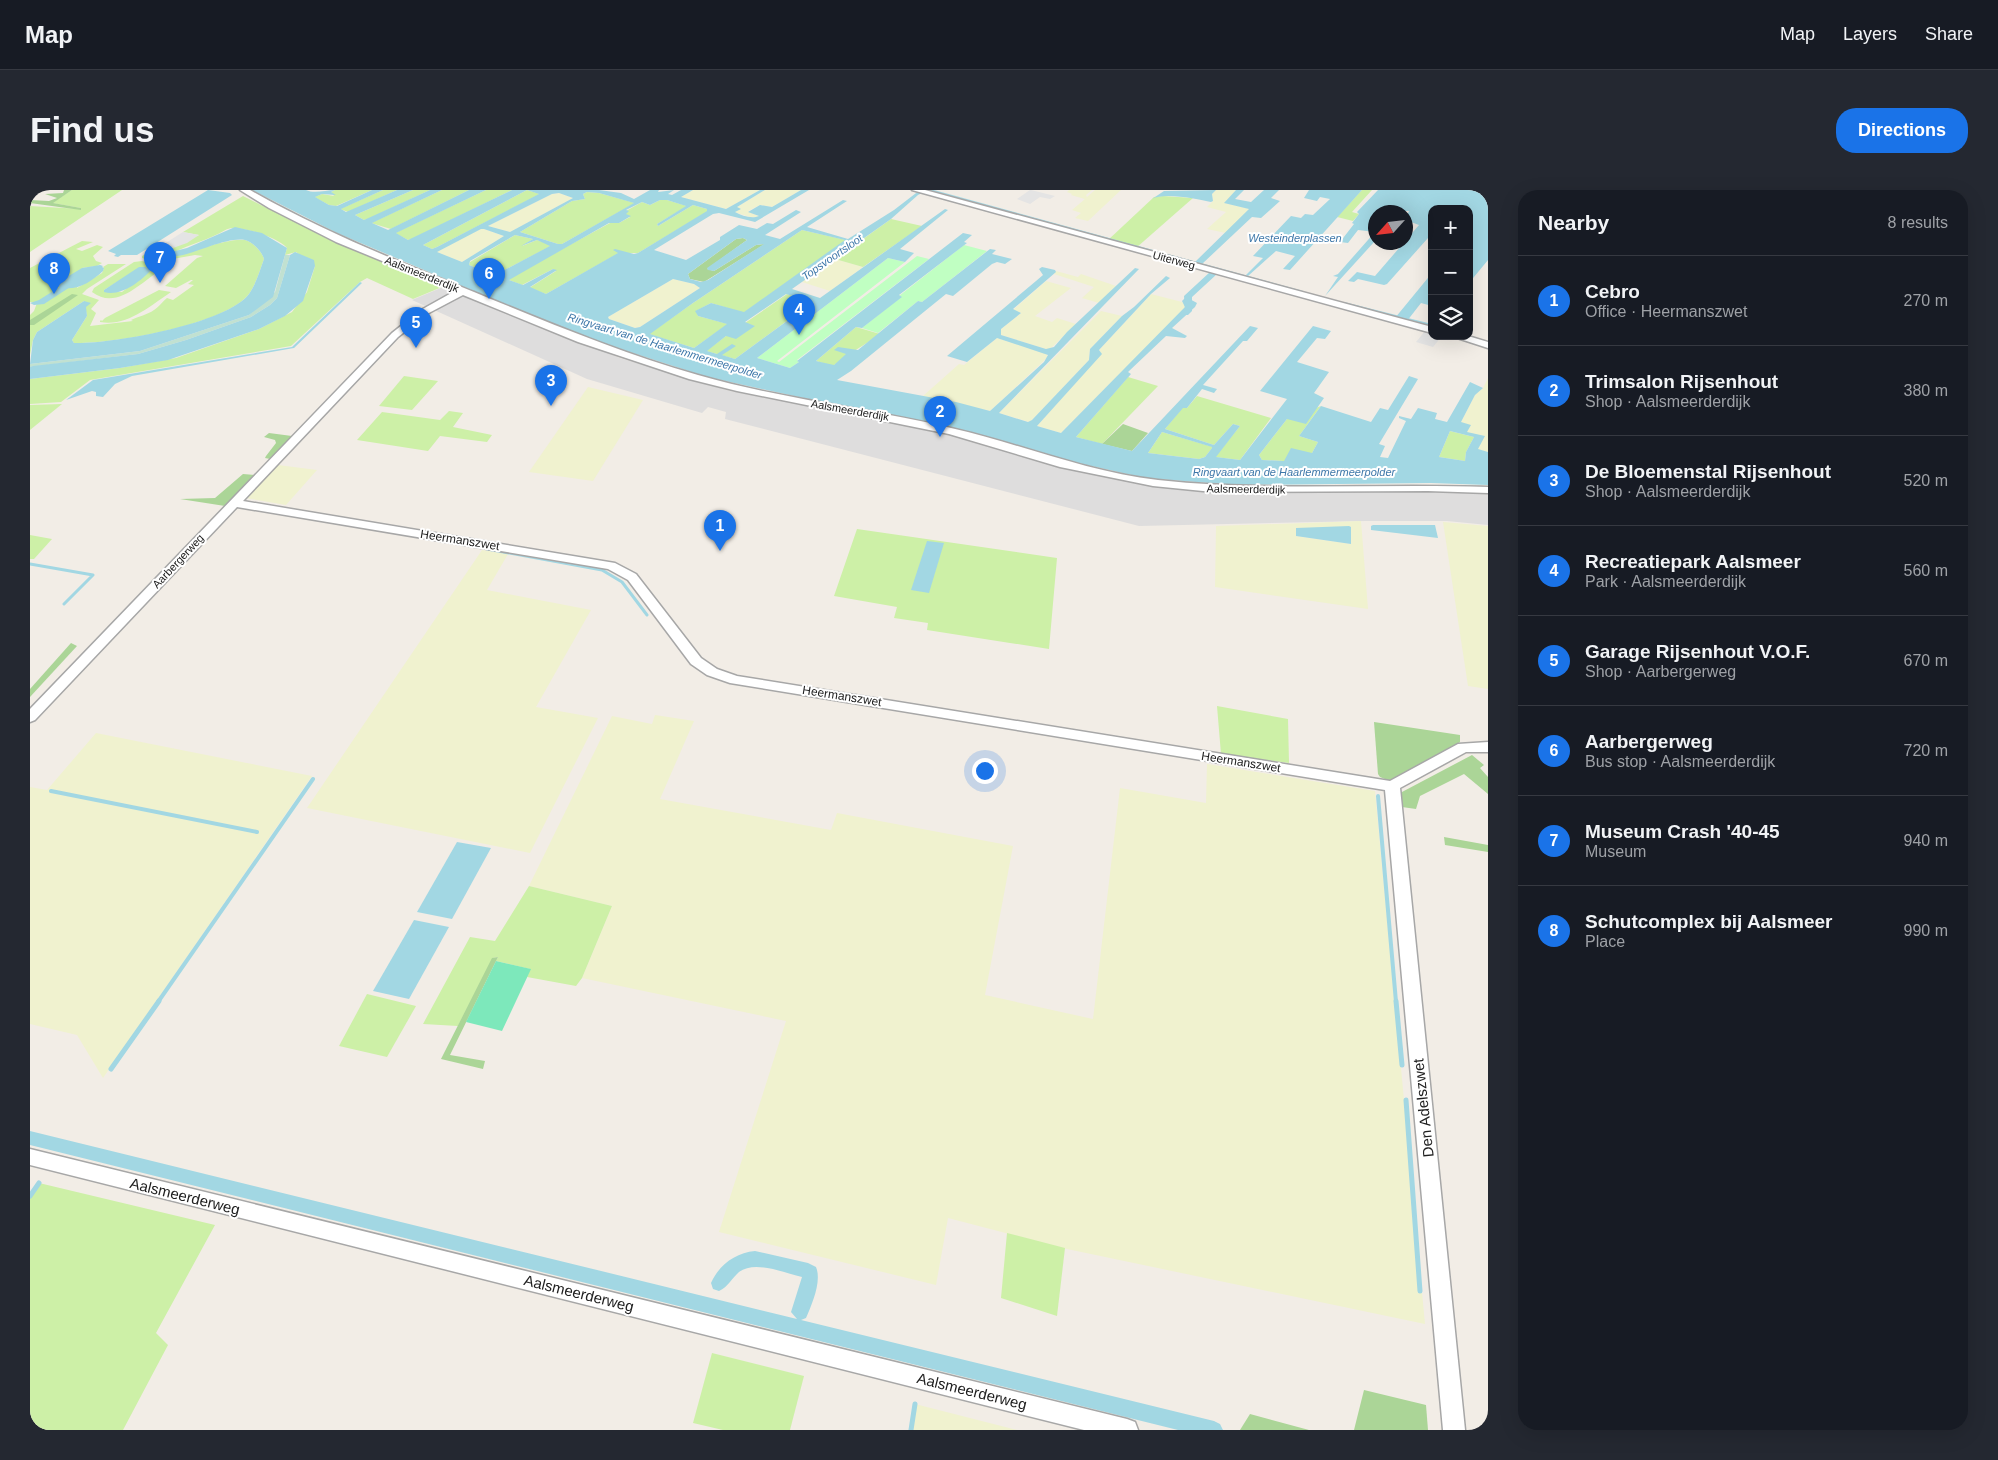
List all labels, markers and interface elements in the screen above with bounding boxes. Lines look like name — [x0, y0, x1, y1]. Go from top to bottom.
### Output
text: Map — [25, 21, 73, 48]
text: Map — [1780, 24, 1815, 44]
text: Layers — [1843, 24, 1897, 44]
text: Share — [1925, 24, 1973, 44]
button: Directions — [1836, 108, 1968, 153]
text: Find us — [30, 110, 154, 149]
north arrow — [1368, 205, 1413, 250]
map controls — [1428, 205, 1473, 340]
button: + — [1428, 205, 1473, 250]
text: Nearby — [1538, 211, 1609, 234]
text: 8 results — [1888, 214, 1948, 231]
water label: Topsvoortsloot — [799, 231, 865, 282]
water label: Westeinderplassen — [1248, 232, 1342, 244]
pin: 7 — [144, 242, 176, 283]
street label: Uiterweg — [1151, 249, 1197, 271]
button: − — [1428, 250, 1473, 295]
pin: 8 — [38, 253, 70, 294]
street label: Aalsmeerderdijk — [383, 254, 461, 295]
pin: 6 — [473, 258, 505, 299]
text: Cebro — [1585, 281, 1640, 302]
text: 1 — [1550, 292, 1558, 309]
text: 270 m — [1904, 292, 1948, 309]
pin: 4 — [783, 294, 815, 335]
button: layers — [1428, 295, 1473, 340]
text: Office · Heermanszwet — [1585, 303, 1747, 320]
pin: 5 — [400, 307, 432, 348]
water label: Ringvaart van de Haarlemmermeerpolder — [566, 311, 765, 382]
pin: 3 — [535, 365, 567, 406]
text: Trimsalon Rijsenhout — [1585, 371, 1778, 392]
text: 2 — [1550, 382, 1558, 399]
text: 380 m — [1904, 382, 1948, 399]
text: Shop · Aalsmeerderdijk — [1585, 393, 1750, 410]
pin: 2 — [924, 396, 956, 437]
street label: Aalsmeerderdijk — [810, 397, 890, 423]
text: De Bloemenstal Rijsenhout — [1585, 461, 1831, 482]
water label: Ringvaart van de Haarlemmermeerpolder — [1193, 466, 1397, 478]
text: 3 — [1550, 472, 1558, 489]
text: 520 m — [1904, 472, 1948, 489]
street label: Aalsmeerderdijk — [1206, 482, 1286, 496]
text: Shop · Aalsmeerderdijk — [1585, 483, 1750, 500]
pin: 1 — [704, 510, 736, 551]
street label: Heermanszwet — [419, 527, 501, 553]
street label: Aarbergerweg — [150, 532, 206, 590]
text: Recreatiepark Aalsmeer — [1585, 551, 1801, 572]
text: 4 — [1550, 562, 1558, 579]
text: 560 m — [1904, 562, 1948, 579]
text: Park · Aalsmeerderdijk — [1585, 573, 1746, 590]
text: Garage Rijsenhout V.O.F. — [1585, 641, 1810, 662]
text: 5 — [1550, 652, 1558, 669]
text: 670 m — [1904, 652, 1948, 669]
text: Shop · Aarbergerweg — [1585, 663, 1736, 680]
street label: Heermanszwet — [801, 683, 883, 709]
text: Aarbergerweg — [1585, 731, 1713, 752]
text: 6 — [1550, 742, 1558, 759]
text: 720 m — [1904, 742, 1948, 759]
street label: Heermanszwet — [1200, 749, 1282, 775]
text: Bus stop · Aalsmeerderdijk — [1585, 753, 1775, 770]
your location — [972, 758, 998, 784]
text: Museum Crash '40-45 — [1585, 821, 1780, 842]
text: 7 — [1550, 832, 1558, 849]
text: 940 m — [1904, 832, 1948, 849]
text: Museum — [1585, 843, 1646, 860]
text: Schutcomplex bij Aalsmeer — [1585, 911, 1832, 932]
text: 8 — [1550, 922, 1558, 939]
text: 990 m — [1904, 922, 1948, 939]
text: Place — [1585, 933, 1625, 950]
street label: Den Adelszwet — [1409, 1057, 1437, 1158]
street label: Aalsmeerderweg — [128, 1174, 242, 1218]
street label: Aalsmeerderweg — [522, 1271, 636, 1315]
street label: Aalsmeerderweg — [915, 1369, 1029, 1413]

